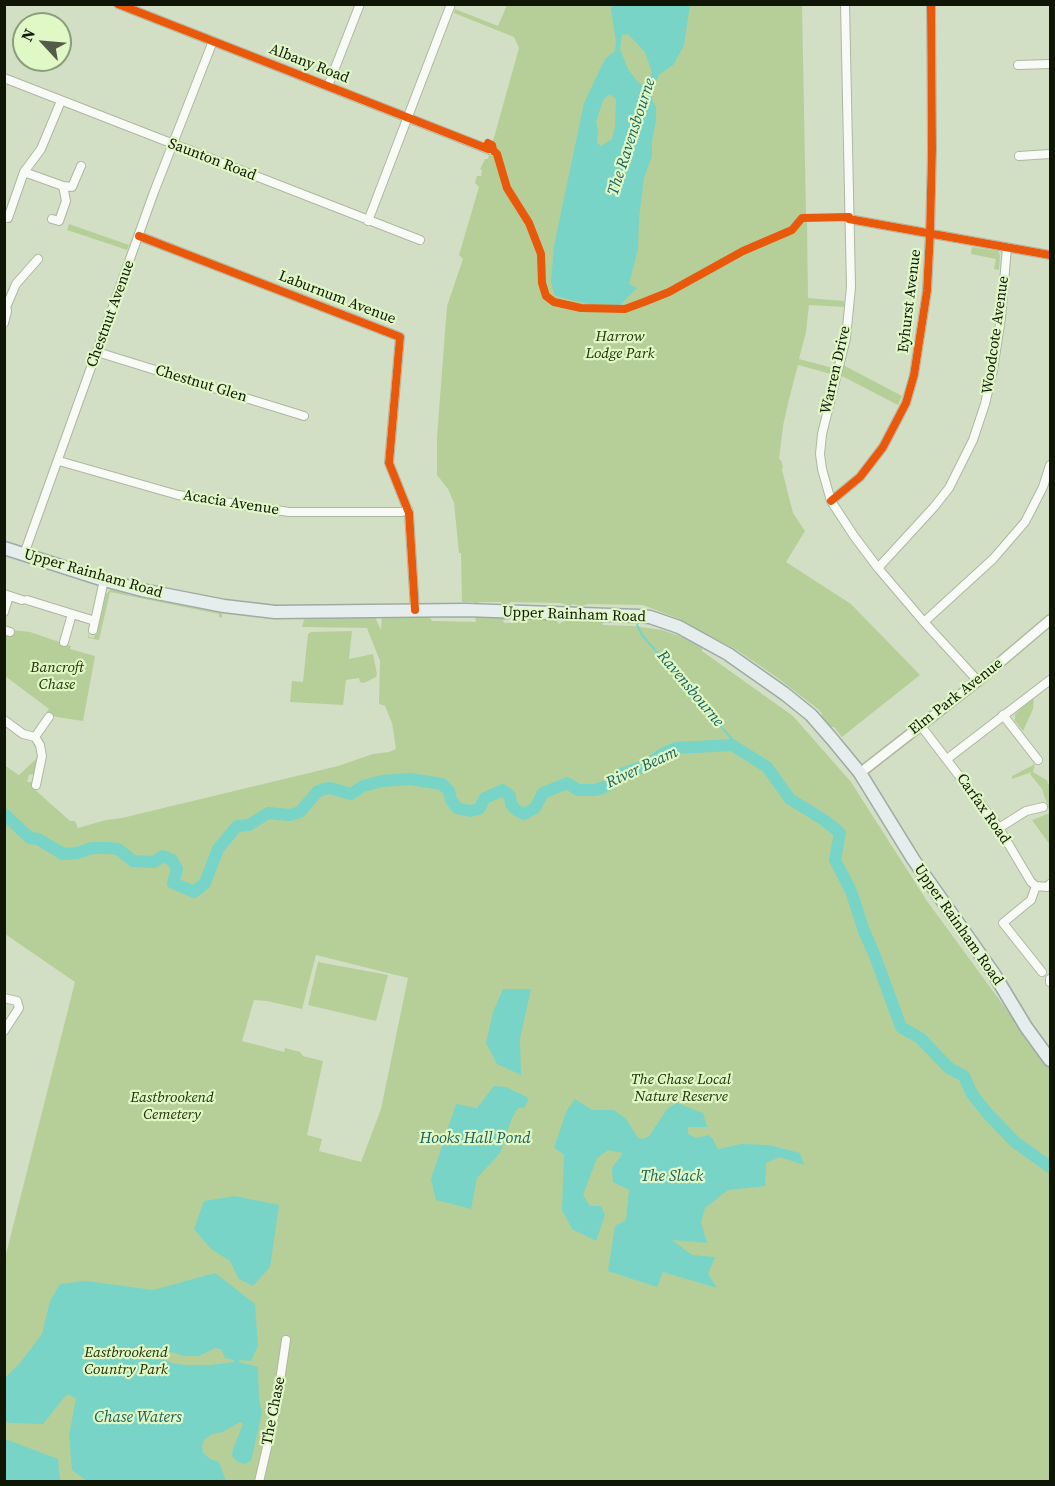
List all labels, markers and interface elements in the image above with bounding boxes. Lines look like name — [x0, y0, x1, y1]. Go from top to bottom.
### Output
north arrow — [12, 12, 72, 72]
text: N — [15, 25, 40, 45]
street label: Albany Road — [266, 40, 352, 88]
water label: The Ravensbourne — [604, 76, 660, 198]
street label: Saunton Road — [165, 135, 259, 185]
street label: Eyhurst Avenue — [895, 248, 925, 354]
street label: Chestnut Avenue — [83, 258, 139, 370]
street label: Laburnum Avenue — [276, 267, 398, 329]
street label: Woodcote Avenue — [979, 275, 1013, 395]
street label: Warren Drive — [817, 324, 855, 416]
park label: Harrow Lodge Park — [585, 328, 655, 363]
street label: Chestnut Glen — [153, 361, 249, 407]
street label: Acacia Avenue — [182, 487, 280, 519]
street label: Upper Rainham Road — [21, 546, 165, 602]
street label: Upper Rainham Road — [502, 603, 646, 627]
water label: Ravensbourne — [652, 647, 728, 731]
street label: Elm Park Avenue — [906, 655, 1006, 739]
park label: Bancroft Chase — [30, 659, 84, 694]
water label: River Beam — [603, 743, 681, 793]
street label: Carfax Road — [952, 770, 1014, 848]
street label: Upper Rainham Road — [909, 861, 1007, 989]
park label: The Chase Local Nature Reserve — [631, 1071, 731, 1106]
park label: Eastbrookend Cemetery — [130, 1089, 214, 1124]
water label: Hooks Hall Pond — [419, 1129, 531, 1149]
water label: The Slack — [641, 1167, 703, 1187]
park label: Eastbrookend Country Park — [84, 1344, 168, 1379]
street label: The Chase — [259, 1375, 289, 1447]
water label: Chase Waters — [94, 1408, 182, 1428]

